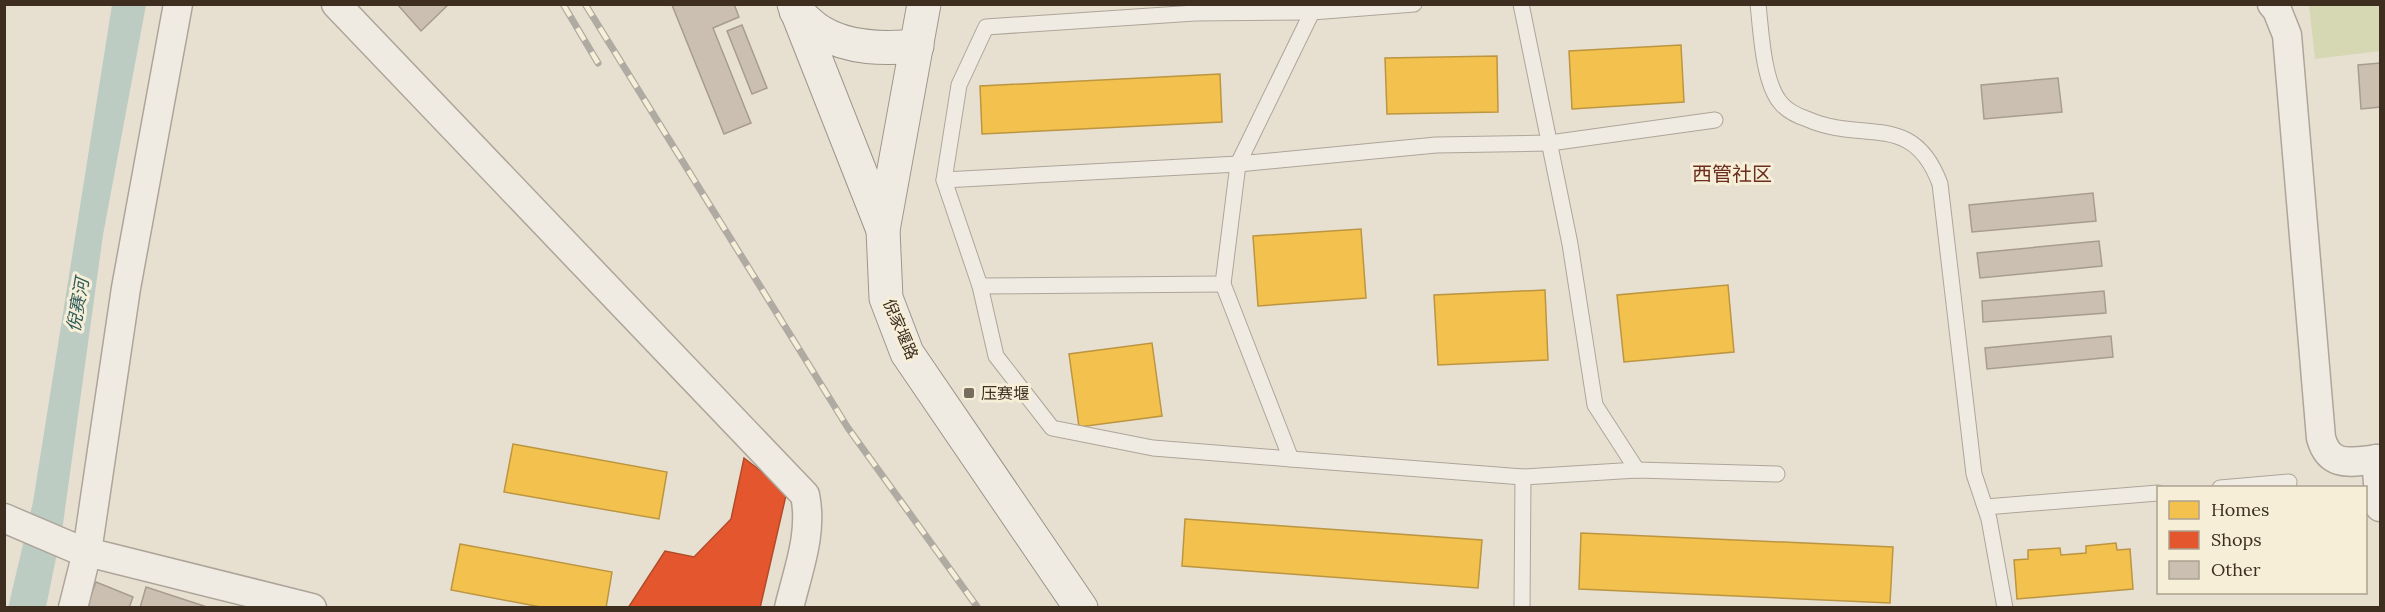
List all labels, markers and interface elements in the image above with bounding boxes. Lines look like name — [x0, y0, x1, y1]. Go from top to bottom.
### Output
district label: 西管社区 — [1692, 161, 1772, 186]
water label: 倪赛河 — [61, 273, 94, 333]
street label: 倪家堰路 — [879, 296, 923, 362]
place label: 压赛堰 — [981, 383, 1029, 403]
marker: 压赛堰 — [962, 386, 976, 400]
legend — [2157, 486, 2367, 594]
text: Homes — [2211, 498, 2269, 521]
text: Shops — [2211, 528, 2262, 551]
text: Other — [2211, 558, 2261, 581]

